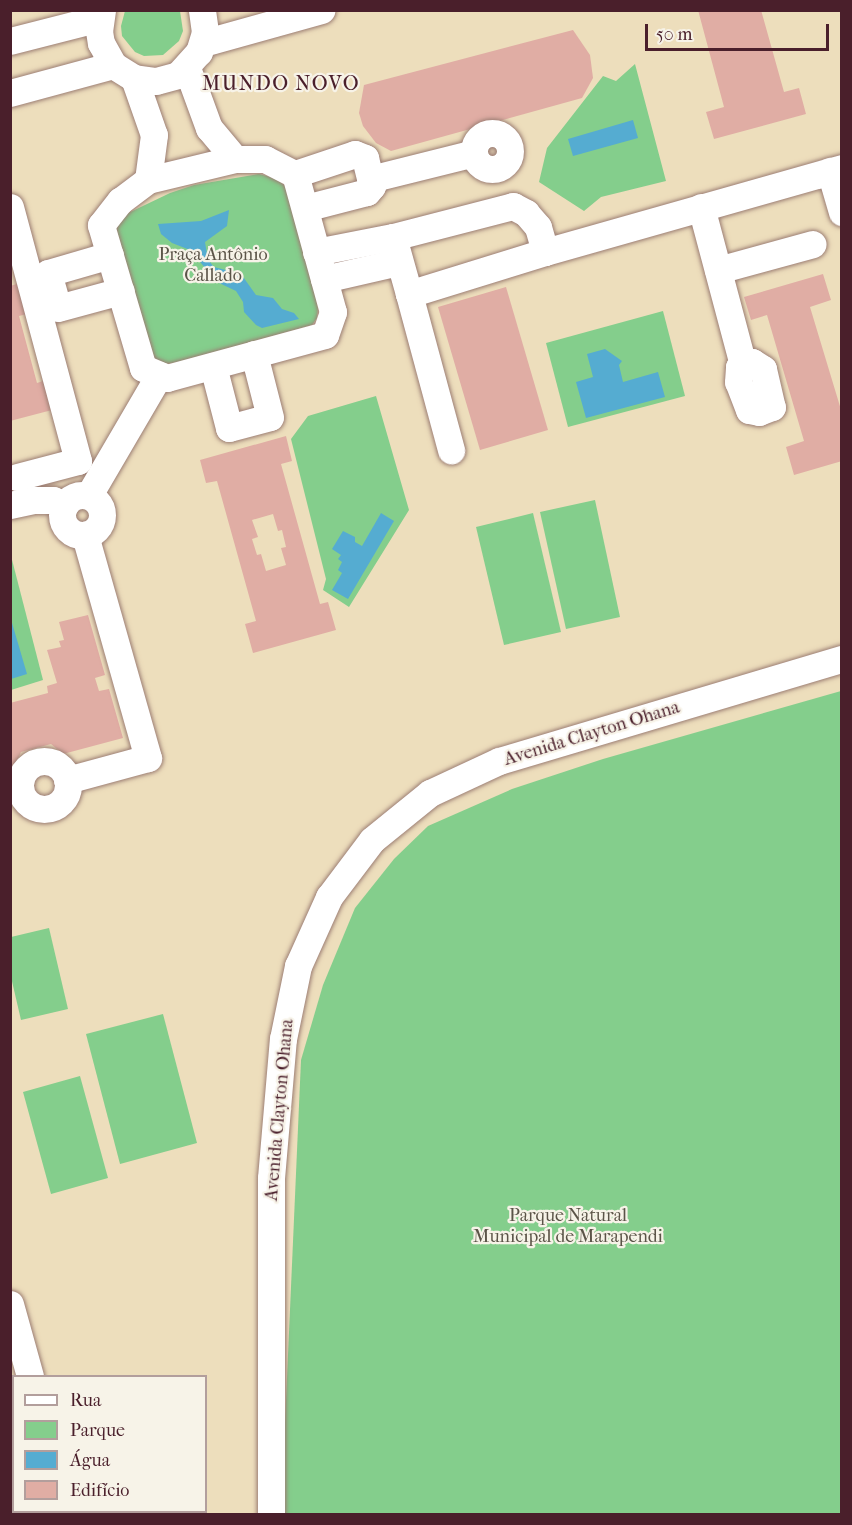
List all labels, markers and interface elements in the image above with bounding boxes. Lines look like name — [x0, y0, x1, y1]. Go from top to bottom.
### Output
scale bar — [648, 12, 832, 50]
text: 50 m — [656, 24, 692, 45]
district label: MUNDO NOVO — [202, 71, 360, 95]
park label: Praça Antônio Callado — [158, 245, 268, 288]
street label: Avenida Clayton Ohana — [502, 697, 682, 771]
street label: Avenida Clayton Ohana — [261, 1018, 299, 1202]
park label: Parque Natural Municipal de Marapendi — [473, 1206, 663, 1248]
legend — [12, 1375, 207, 1513]
text: Rua — [70, 1390, 101, 1411]
text: Parque — [70, 1420, 125, 1441]
text: Água — [70, 1450, 110, 1471]
text: Edifício — [70, 1480, 129, 1501]

